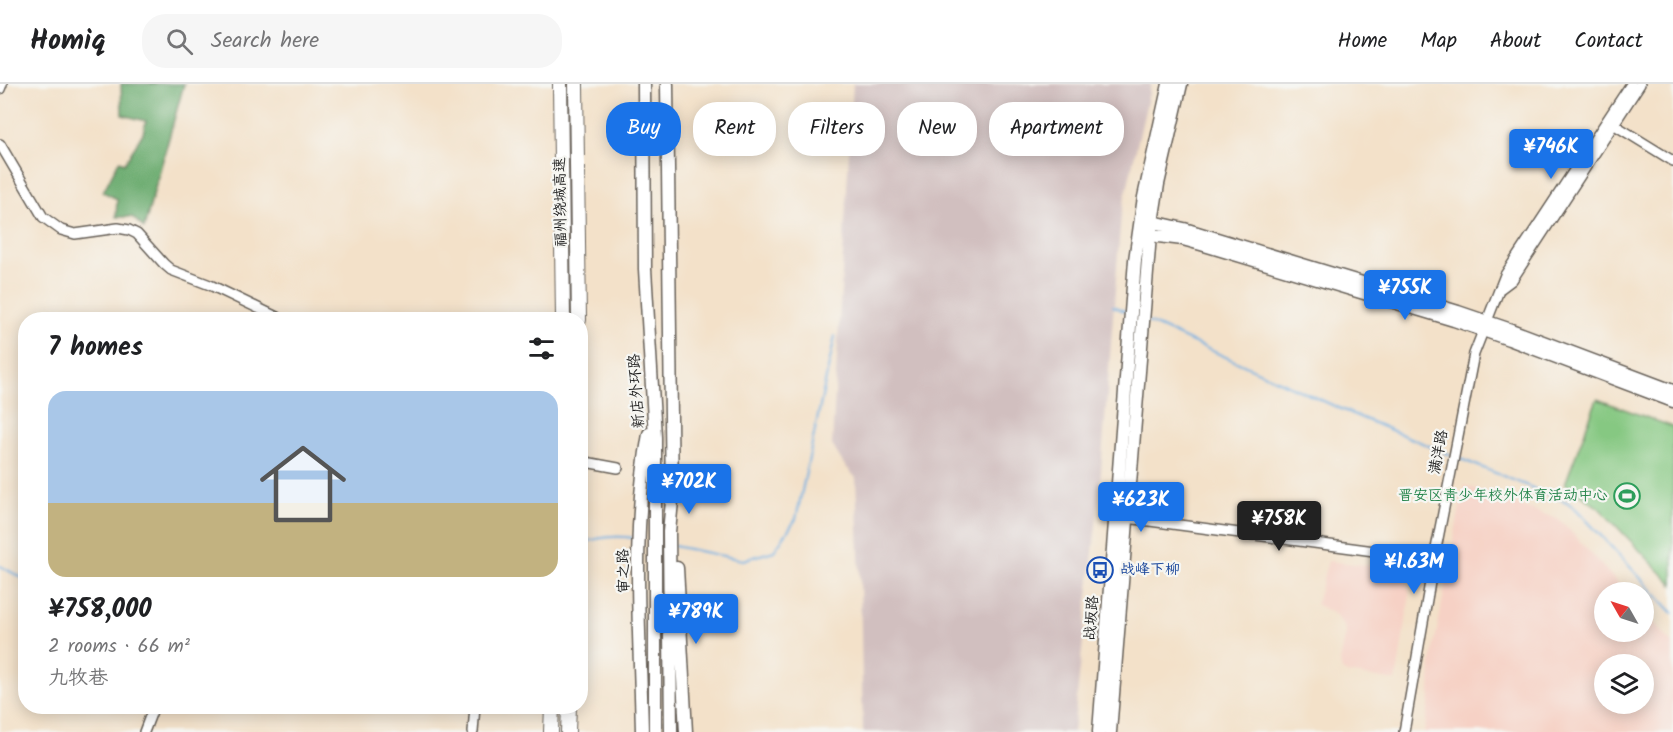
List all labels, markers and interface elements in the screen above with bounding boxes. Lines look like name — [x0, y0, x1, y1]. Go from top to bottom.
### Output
search box — [142, 14, 562, 68]
text: Homiq — [30, 19, 106, 64]
text: Search here — [211, 24, 319, 59]
icon: search — [163, 25, 196, 58]
text: Home — [1338, 25, 1387, 58]
text: Map — [1420, 25, 1457, 58]
text: About — [1490, 25, 1541, 58]
text: Contact — [1574, 25, 1643, 58]
chip: Buy — [606, 102, 681, 156]
chip: Rent — [693, 102, 776, 156]
chip: Filters — [788, 102, 885, 156]
chip: New — [897, 102, 977, 156]
chip: Apartment — [989, 102, 1124, 156]
pin: ¥746K — [1509, 129, 1593, 180]
text: ¥746K — [1523, 132, 1579, 164]
street label: 福州绕城高速 — [548, 157, 574, 247]
pin: ¥755K — [1363, 270, 1447, 321]
text: ¥755K — [1378, 273, 1432, 305]
text: 7 homes — [48, 327, 143, 369]
icon: filters — [525, 332, 558, 365]
street label: 新店外环路 — [622, 353, 652, 429]
street label: 满洋路 — [1423, 428, 1455, 476]
icon: home — [249, 430, 357, 538]
pin: ¥702K — [647, 464, 731, 515]
text: ¥702K — [661, 467, 717, 499]
sports icon: 晋安区青少年校外体育活动中心 — [1612, 481, 1642, 511]
pin: ¥623K — [1099, 482, 1183, 533]
place label: 晋安区青少年校外体育活动中心 — [1398, 484, 1608, 508]
text: ¥623K — [1112, 485, 1170, 517]
pin: ¥758K — [1237, 501, 1321, 552]
text: ¥758K — [1251, 504, 1307, 536]
pin: ¥1.63M — [1365, 544, 1463, 595]
text: ¥1.63M — [1384, 547, 1444, 579]
street label: 审之路 — [612, 548, 636, 594]
bus stop icon: 战峰下柳 — [1085, 555, 1115, 585]
place label: 战峰下柳 — [1120, 558, 1180, 582]
north arrow — [1594, 582, 1654, 642]
map controls — [1594, 582, 1654, 714]
text: ¥758,000 — [48, 589, 152, 631]
pin: ¥789K — [654, 594, 738, 645]
street label: 战坂路 — [1078, 595, 1106, 641]
text: ¥789K — [668, 597, 724, 629]
text: 2 rooms · 66 m² — [48, 631, 190, 663]
button: layers — [1594, 654, 1654, 714]
text: 九牧巷 — [48, 663, 108, 695]

